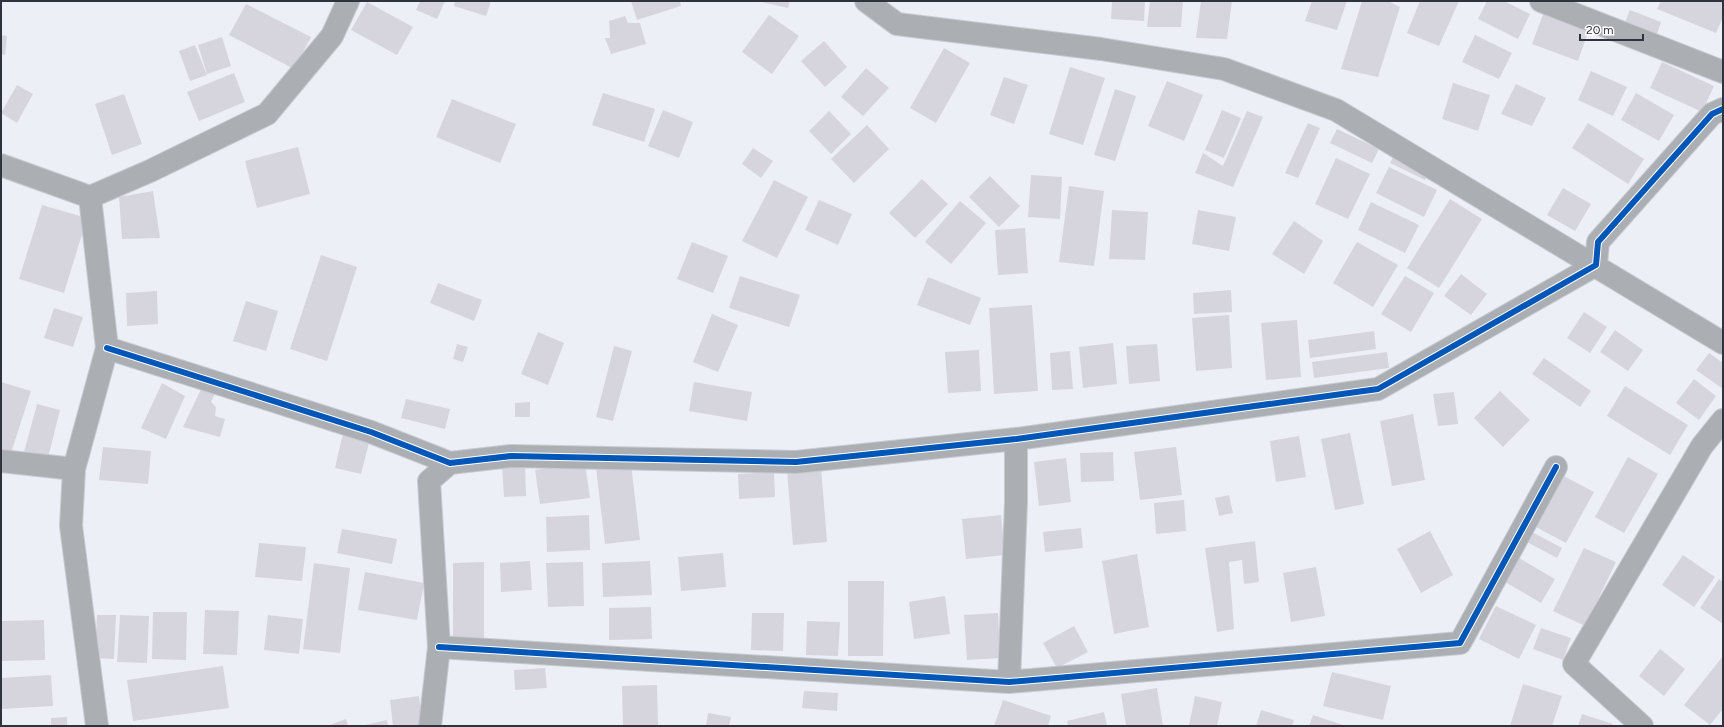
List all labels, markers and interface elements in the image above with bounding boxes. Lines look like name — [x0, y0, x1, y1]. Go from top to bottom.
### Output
scale bar — [1580, 16, 1643, 42]
text: 20 m — [1586, 23, 1614, 37]

